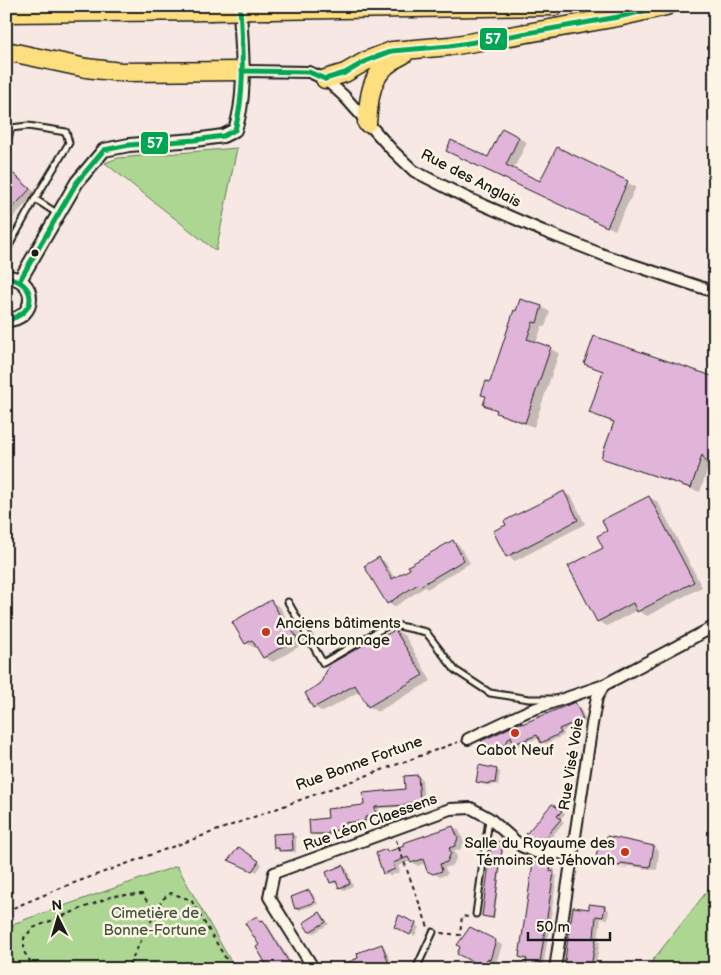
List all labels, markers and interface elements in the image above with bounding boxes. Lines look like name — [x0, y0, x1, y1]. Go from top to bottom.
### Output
line badge: 57 — [479, 27, 508, 51]
text: 57 — [485, 31, 501, 48]
line badge: 57 — [140, 131, 169, 155]
text: 57 — [147, 135, 163, 152]
street label: Rue des Anglais — [418, 145, 525, 212]
unlabelled marker — [30, 248, 40, 258]
place label: Anciens bâtiments du Charbonnage — [276, 614, 401, 650]
marker: Anciens bâtiments du Charbonnage — [260, 626, 272, 638]
street label: Rue Visé Voie — [555, 716, 588, 812]
marker: Cabot Neuf — [509, 727, 521, 739]
street label: Rue Bonne Fortune — [293, 732, 425, 795]
place label: Cabot Neuf — [476, 741, 554, 760]
street label: Rue Léon Claessens — [301, 789, 440, 856]
place label: Salle du Royaume des Témoins de Jéhovah — [464, 834, 616, 870]
marker: Salle du Royaume des Témoins de Jéhovah — [619, 846, 631, 858]
north arrow — [32, 892, 82, 942]
text: N — [51, 897, 63, 914]
park label: Cimetière de Bonne-Fortune — [104, 904, 207, 940]
scale bar — [528, 910, 611, 942]
text: 50 m — [536, 918, 570, 937]

